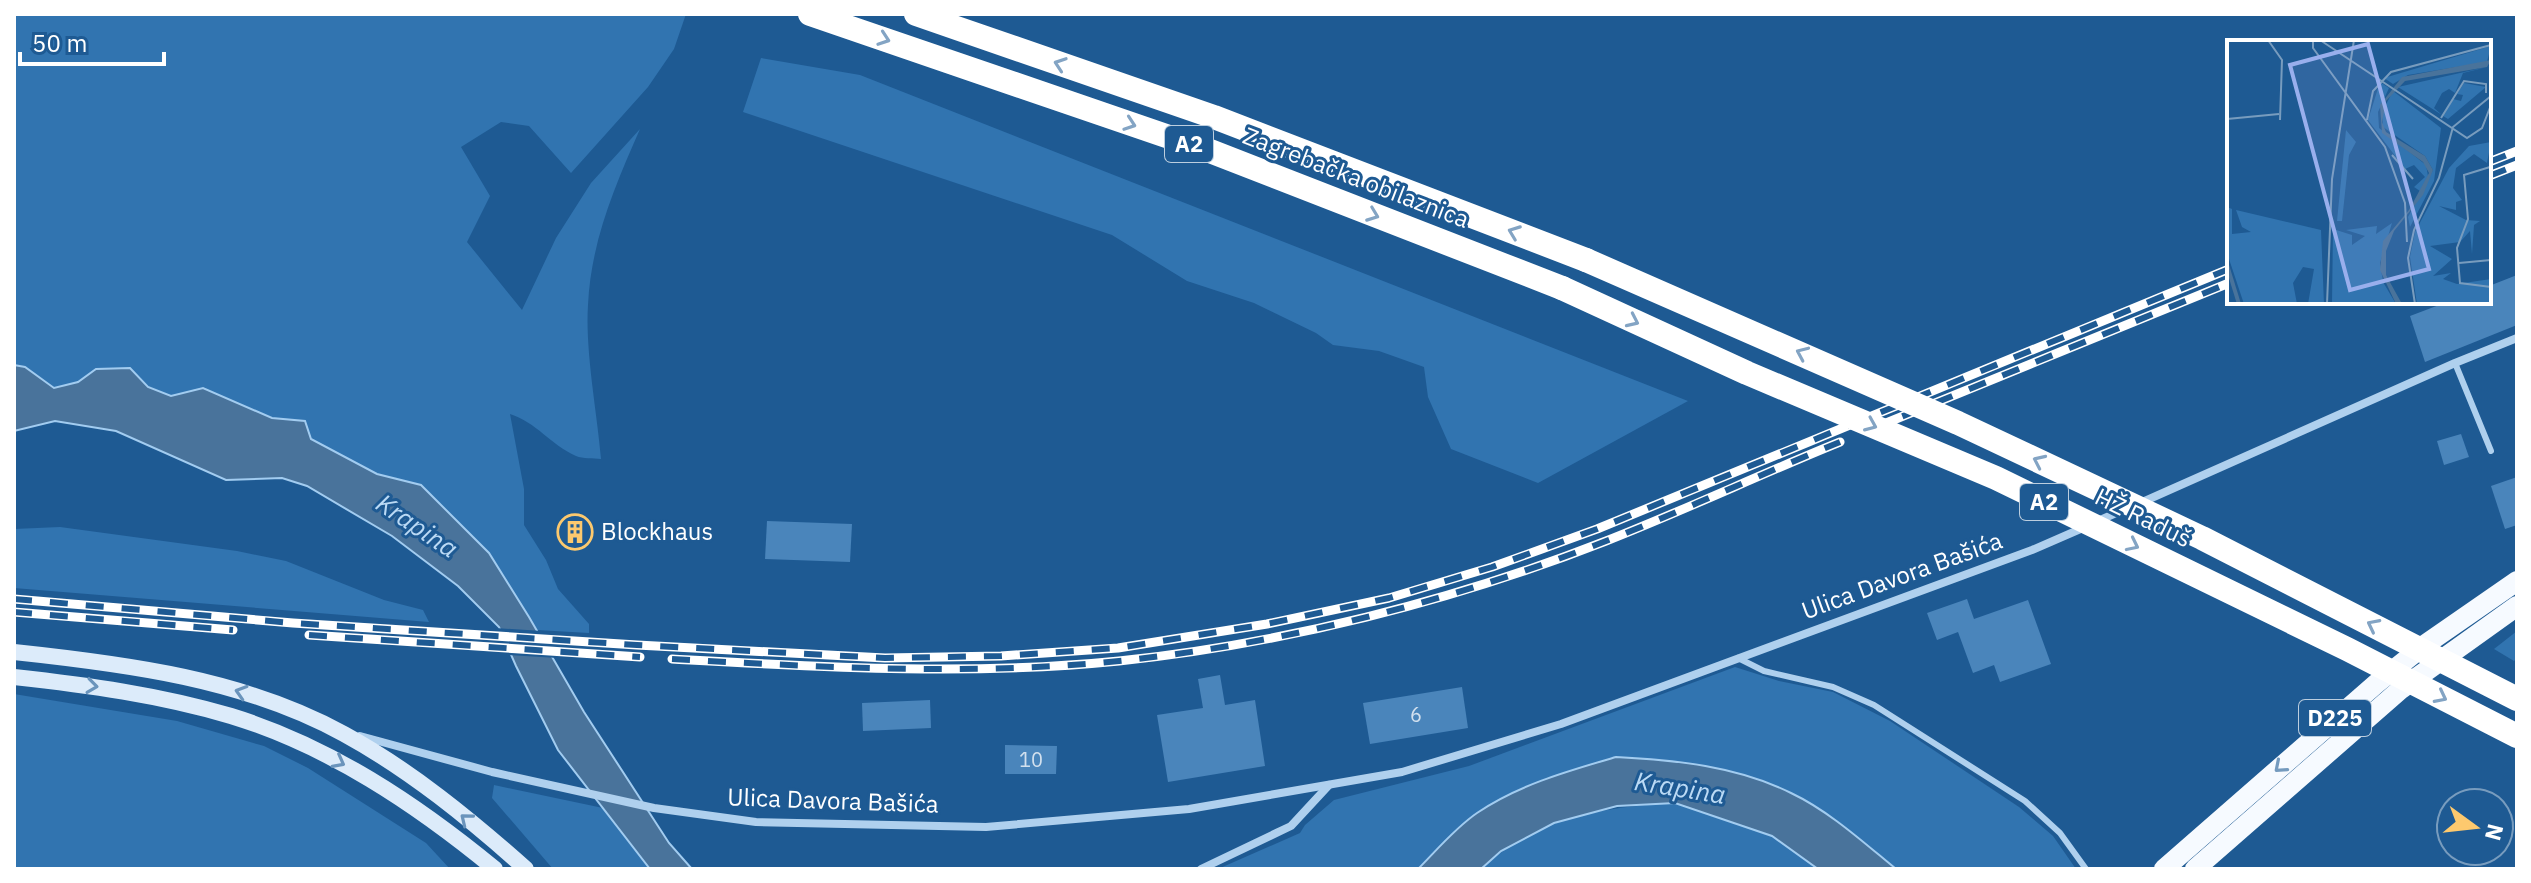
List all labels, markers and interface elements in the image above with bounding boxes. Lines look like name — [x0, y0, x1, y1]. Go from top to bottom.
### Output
scale bar — [20, 16, 164, 66]
text: 50 m — [32, 27, 87, 59]
one-way arrow — [876, 30, 890, 46]
inset map — [2227, 40, 2491, 304]
one-way arrow — [1054, 57, 1068, 73]
one-way arrow — [1122, 114, 1136, 130]
street label: Zagrebačka obilaznica — [1239, 119, 1474, 235]
road number: A2 — [1165, 126, 1213, 162]
one-way arrow — [1365, 205, 1379, 222]
one-way arrow — [1508, 225, 1522, 242]
one-way arrow — [1625, 311, 1639, 327]
one-way arrow — [1796, 347, 1810, 363]
one-way arrow — [1863, 416, 1877, 432]
one-way arrow — [2032, 455, 2047, 471]
street label: HŽ Raduš — [2090, 480, 2197, 554]
road number: A2 — [2020, 484, 2068, 520]
water label: Krapina — [370, 485, 465, 565]
building icon: Blockhaus — [556, 513, 594, 551]
place label: Blockhaus — [601, 515, 713, 547]
street label: Ulica Davora Bašića — [1797, 524, 2007, 626]
one-way arrow — [2125, 535, 2139, 551]
one-way arrow — [2366, 619, 2381, 634]
one-way arrow — [85, 677, 98, 694]
one-way arrow — [235, 685, 249, 701]
one-way arrow — [2433, 688, 2448, 703]
road number: D225 — [2299, 700, 2371, 736]
house number: 6 — [1410, 701, 1422, 728]
house number: 10 — [1019, 746, 1043, 773]
one-way arrow — [330, 752, 345, 767]
one-way arrow — [2274, 757, 2289, 772]
water label: Krapina — [1632, 763, 1728, 811]
street label: Ulica Davora Bašića — [727, 780, 939, 820]
north arrow — [2435, 787, 2515, 867]
one-way arrow — [461, 814, 475, 829]
text: N — [2479, 821, 2511, 844]

